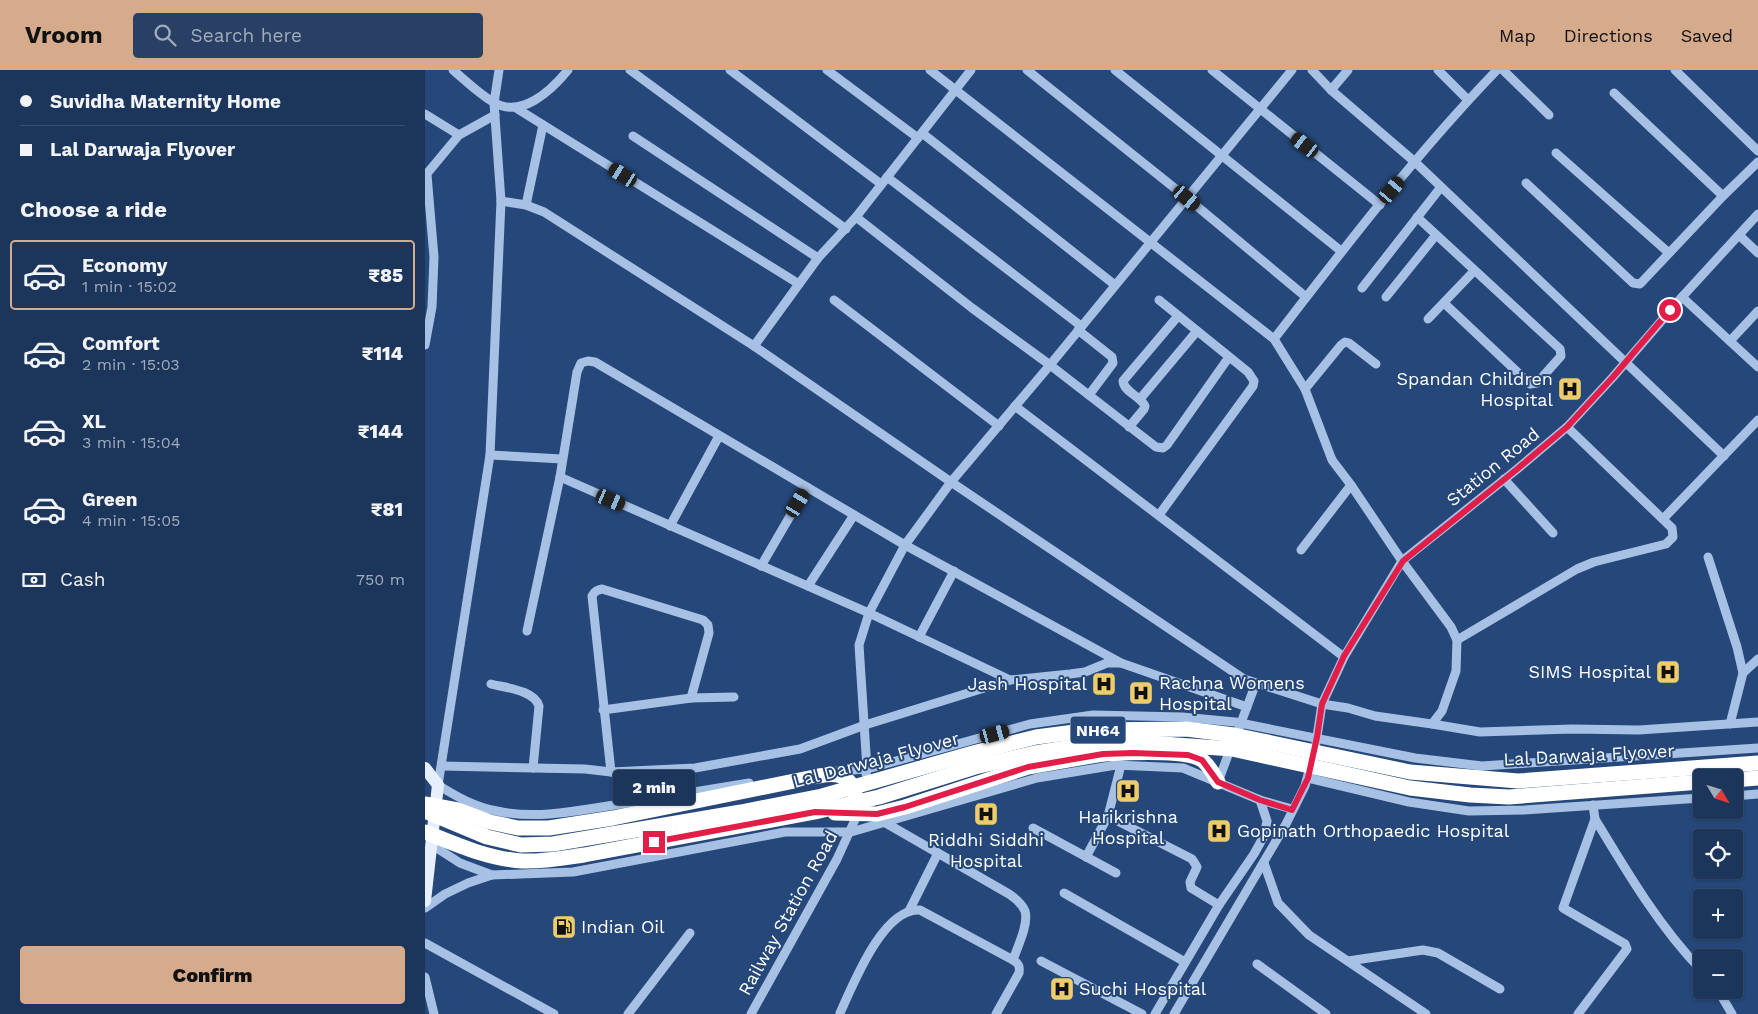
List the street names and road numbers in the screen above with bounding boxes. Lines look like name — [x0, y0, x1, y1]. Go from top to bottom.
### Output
street label: Station Road — [1442, 423, 1543, 510]
road number: NH64 — [1071, 716, 1125, 744]
street label: Lal Darwaja Flyover — [790, 727, 961, 792]
street label: Lal Darwaja Flyover — [1503, 740, 1675, 769]
street label: Railway Station Road — [734, 827, 842, 999]

